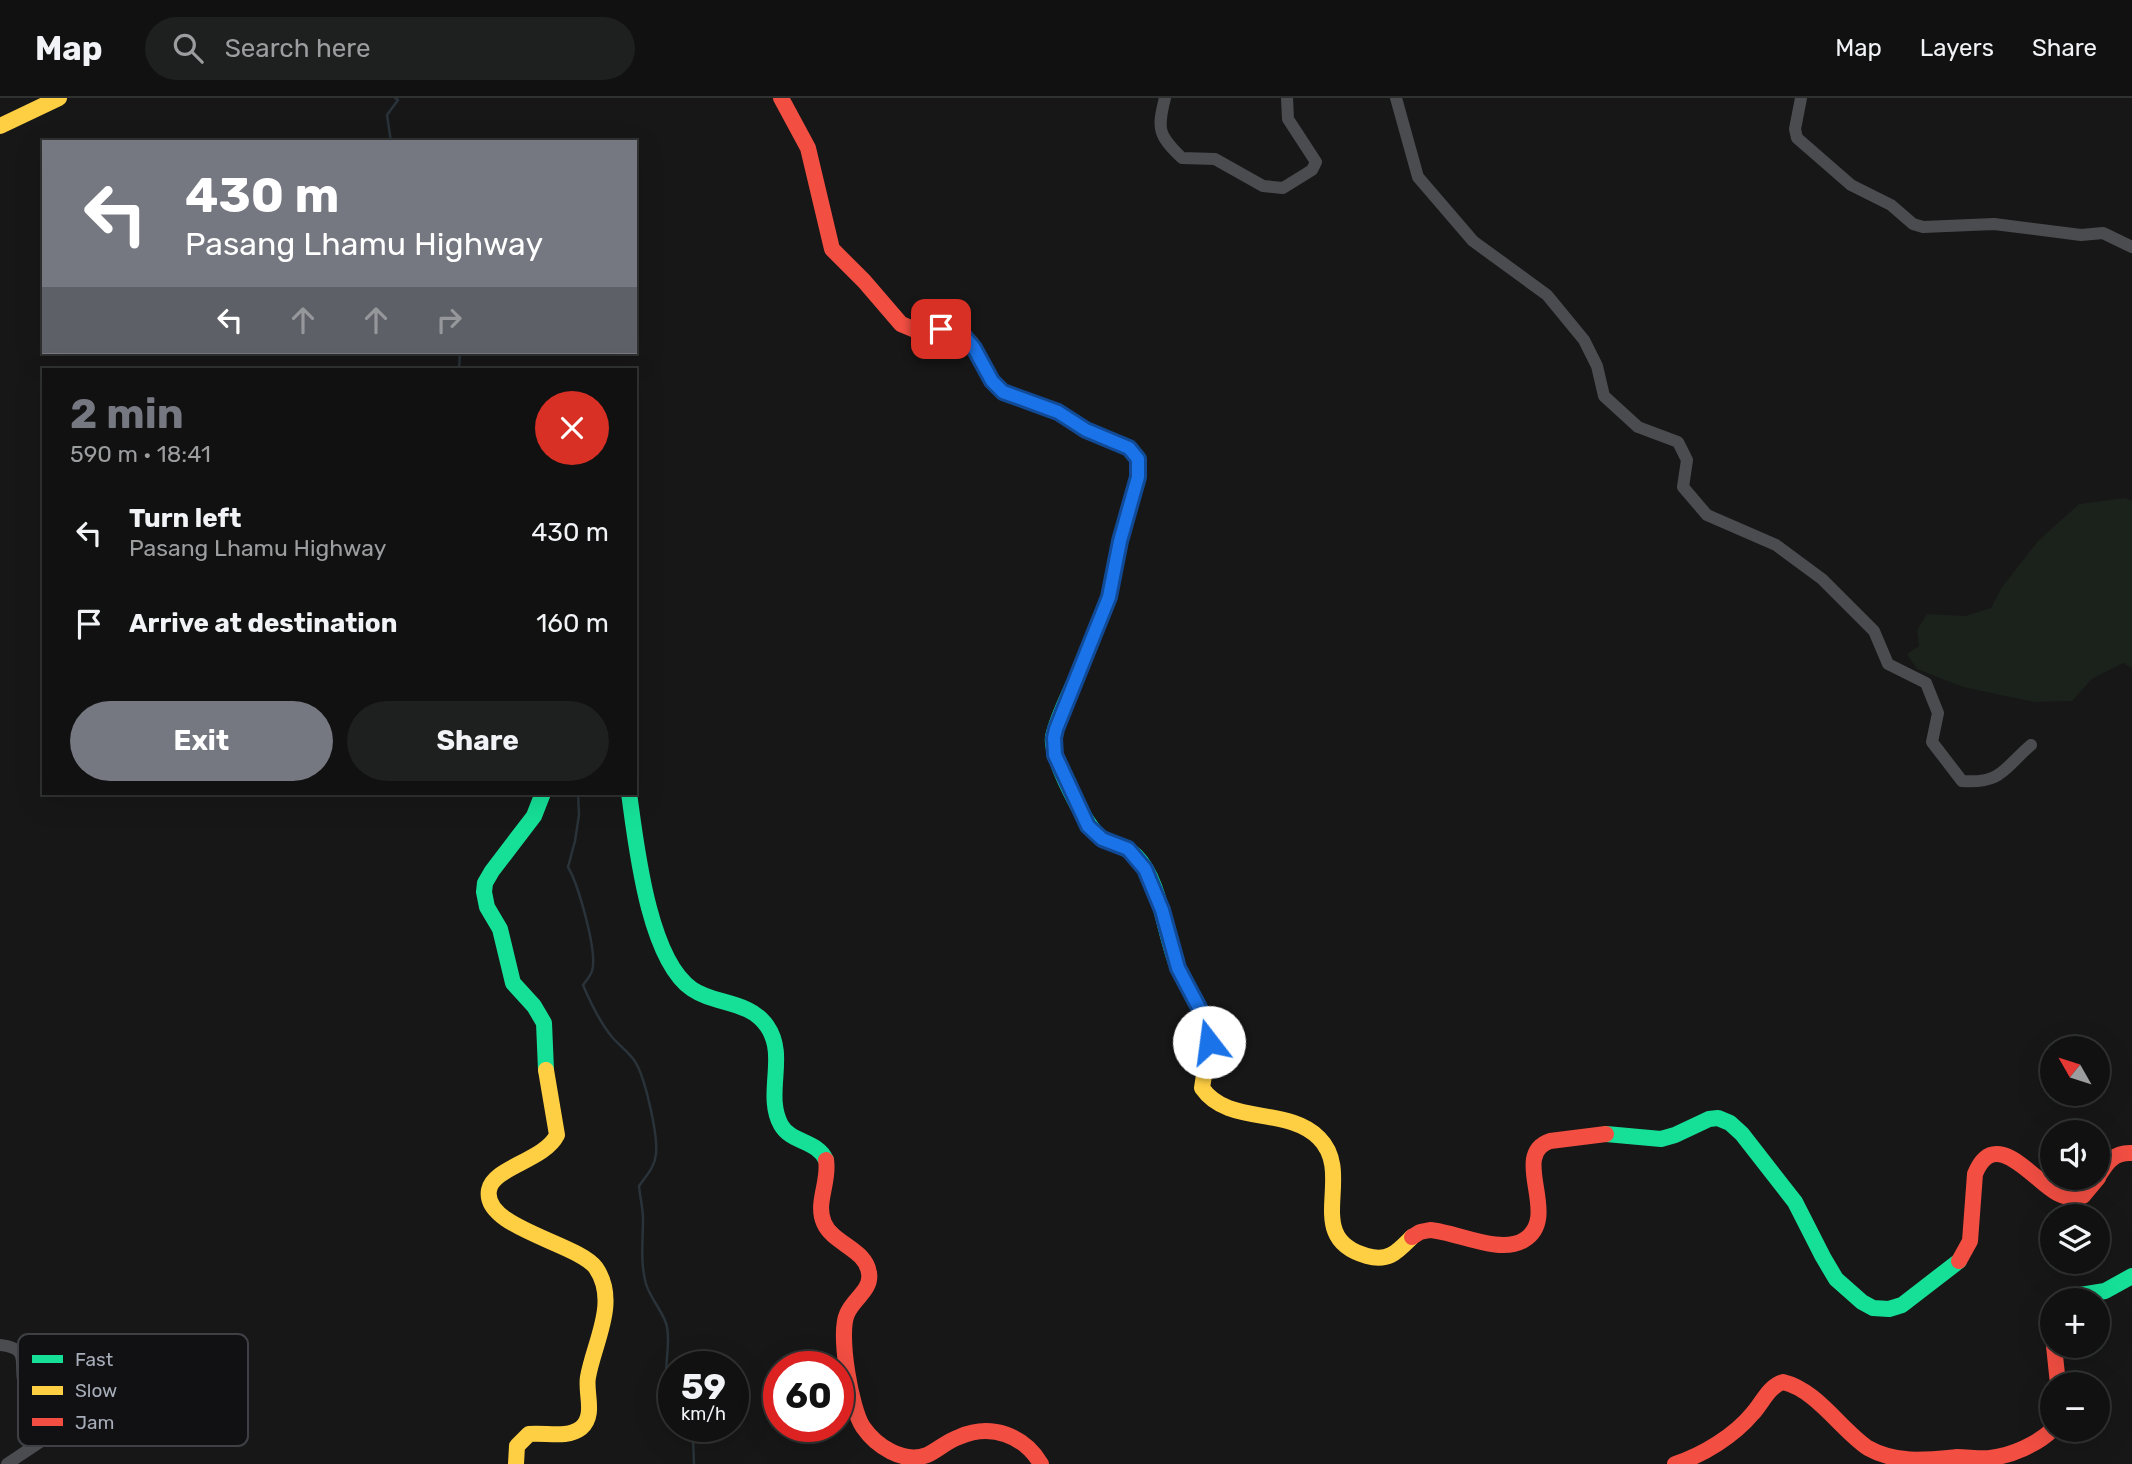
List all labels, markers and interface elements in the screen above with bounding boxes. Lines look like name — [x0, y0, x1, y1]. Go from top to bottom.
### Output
search box — [145, 17, 635, 80]
text: Map — [35, 29, 103, 68]
icon: search — [169, 29, 207, 67]
text: Search here — [225, 33, 370, 64]
text: Map — [1835, 34, 1882, 62]
text: Layers — [1920, 34, 1994, 62]
text: Share — [2032, 34, 2097, 62]
text: 430 m — [185, 166, 339, 224]
icon: left — [70, 168, 161, 259]
text: Pasang Lhamu Highway — [185, 225, 543, 263]
pin — [911, 299, 971, 359]
icon: left — [211, 301, 249, 339]
icon: ahead — [284, 301, 322, 339]
icon: ahead — [357, 301, 395, 339]
icon: right — [430, 301, 468, 339]
icon: arrive — [922, 310, 960, 348]
text: 2 min — [70, 389, 184, 439]
button: close — [535, 391, 609, 465]
text: 590 m · 18:41 — [70, 440, 211, 468]
text: Turn left — [129, 503, 241, 534]
icon: left — [70, 514, 108, 552]
text: 430 m — [531, 517, 609, 548]
text: Pasang Lhamu Highway — [129, 534, 386, 562]
icon: arrive — [70, 605, 108, 643]
text: Arrive at destination — [129, 608, 397, 639]
text: 160 m — [536, 608, 609, 639]
button: Exit — [70, 701, 333, 781]
button: Share — [347, 701, 609, 781]
position arrow — [1172, 1005, 1246, 1079]
north arrow — [2040, 1036, 2110, 1106]
map controls — [2040, 1036, 2110, 1442]
button: sound — [2040, 1120, 2110, 1190]
button: layers — [2040, 1204, 2110, 1274]
button: + — [2040, 1288, 2110, 1358]
legend — [18, 1334, 248, 1446]
text: Fast — [75, 1348, 114, 1371]
speed limit sign: 60 — [763, 1351, 854, 1442]
text: 59 — [681, 1366, 726, 1408]
button: − — [2040, 1372, 2110, 1442]
text: Slow — [75, 1379, 117, 1402]
text: km/h — [681, 1403, 726, 1425]
text: Jam — [75, 1411, 114, 1434]

